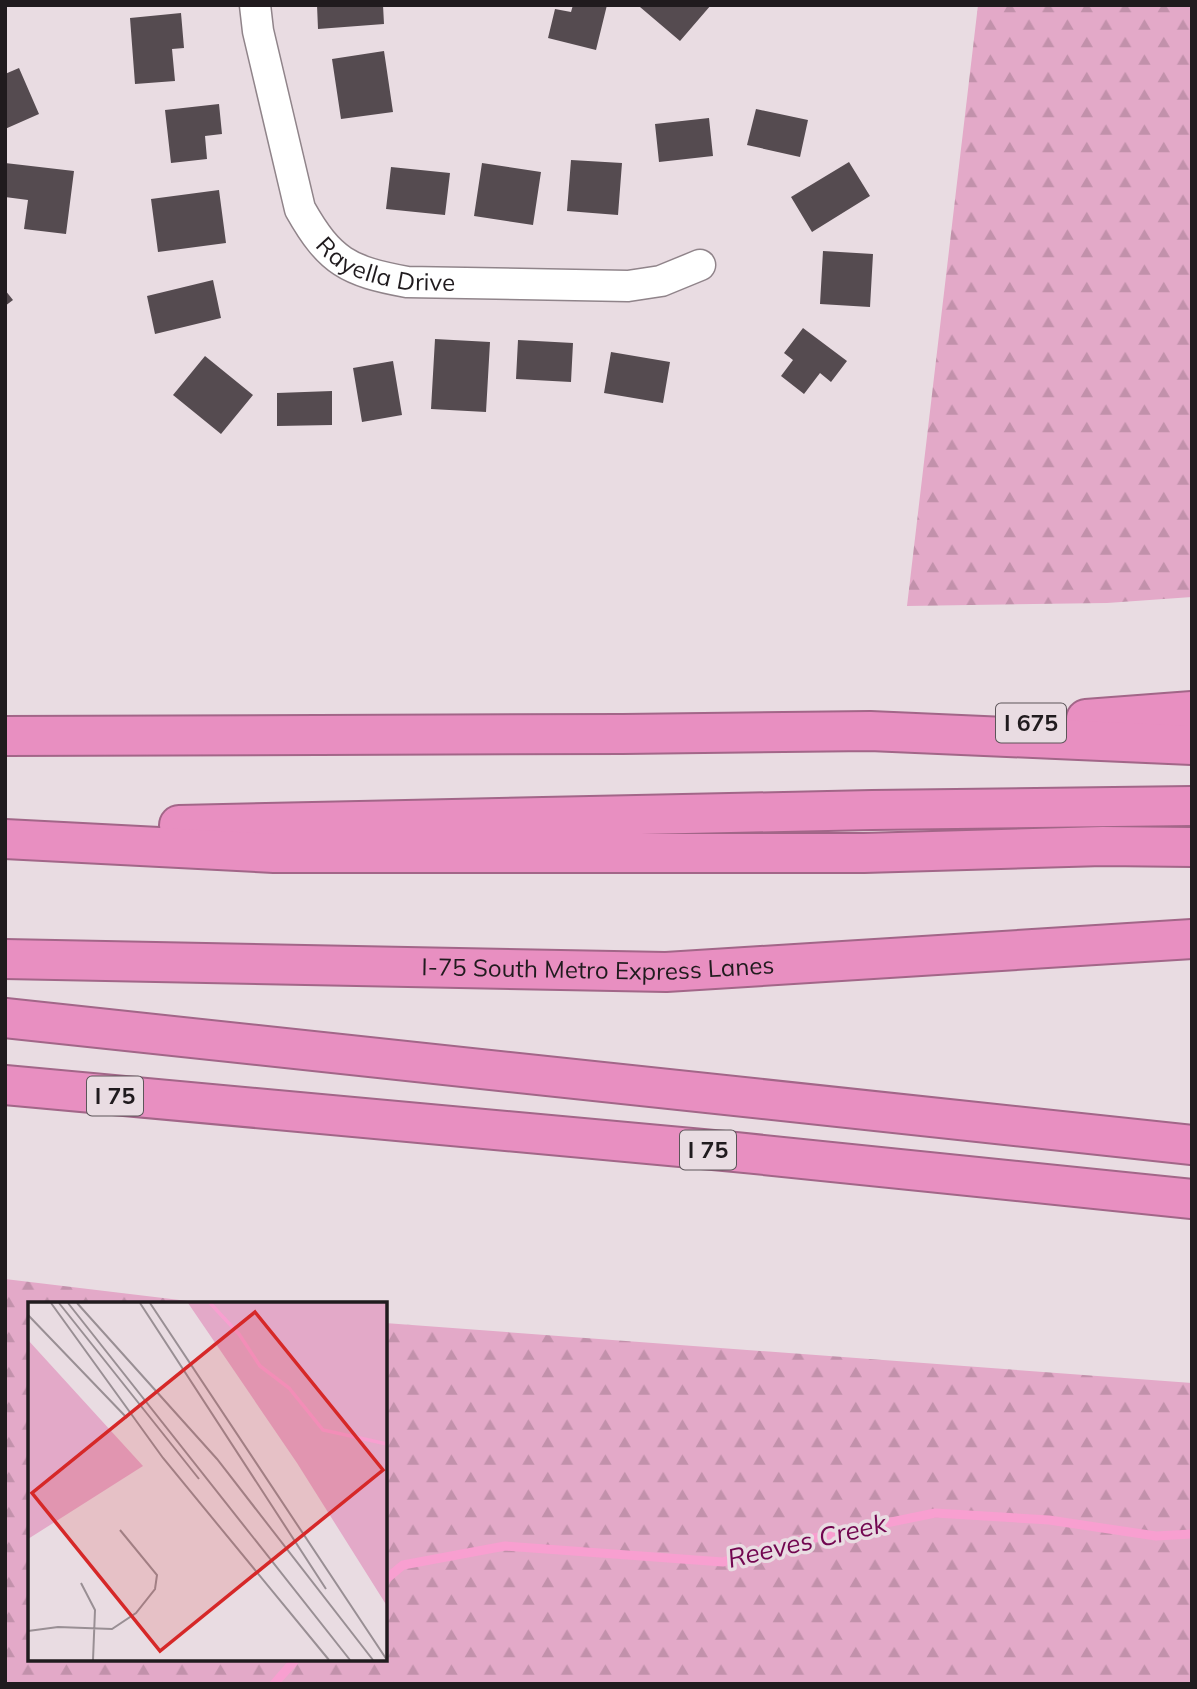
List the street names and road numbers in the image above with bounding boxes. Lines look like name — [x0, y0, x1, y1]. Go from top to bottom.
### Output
street label: Rayella Drive — [310, 230, 455, 297]
road number: I 675 — [996, 704, 1066, 743]
street label: I-75 South Metro Express Lanes — [421, 949, 775, 986]
road number: I 75 — [87, 1077, 143, 1116]
road number: I 75 — [680, 1130, 736, 1170]

